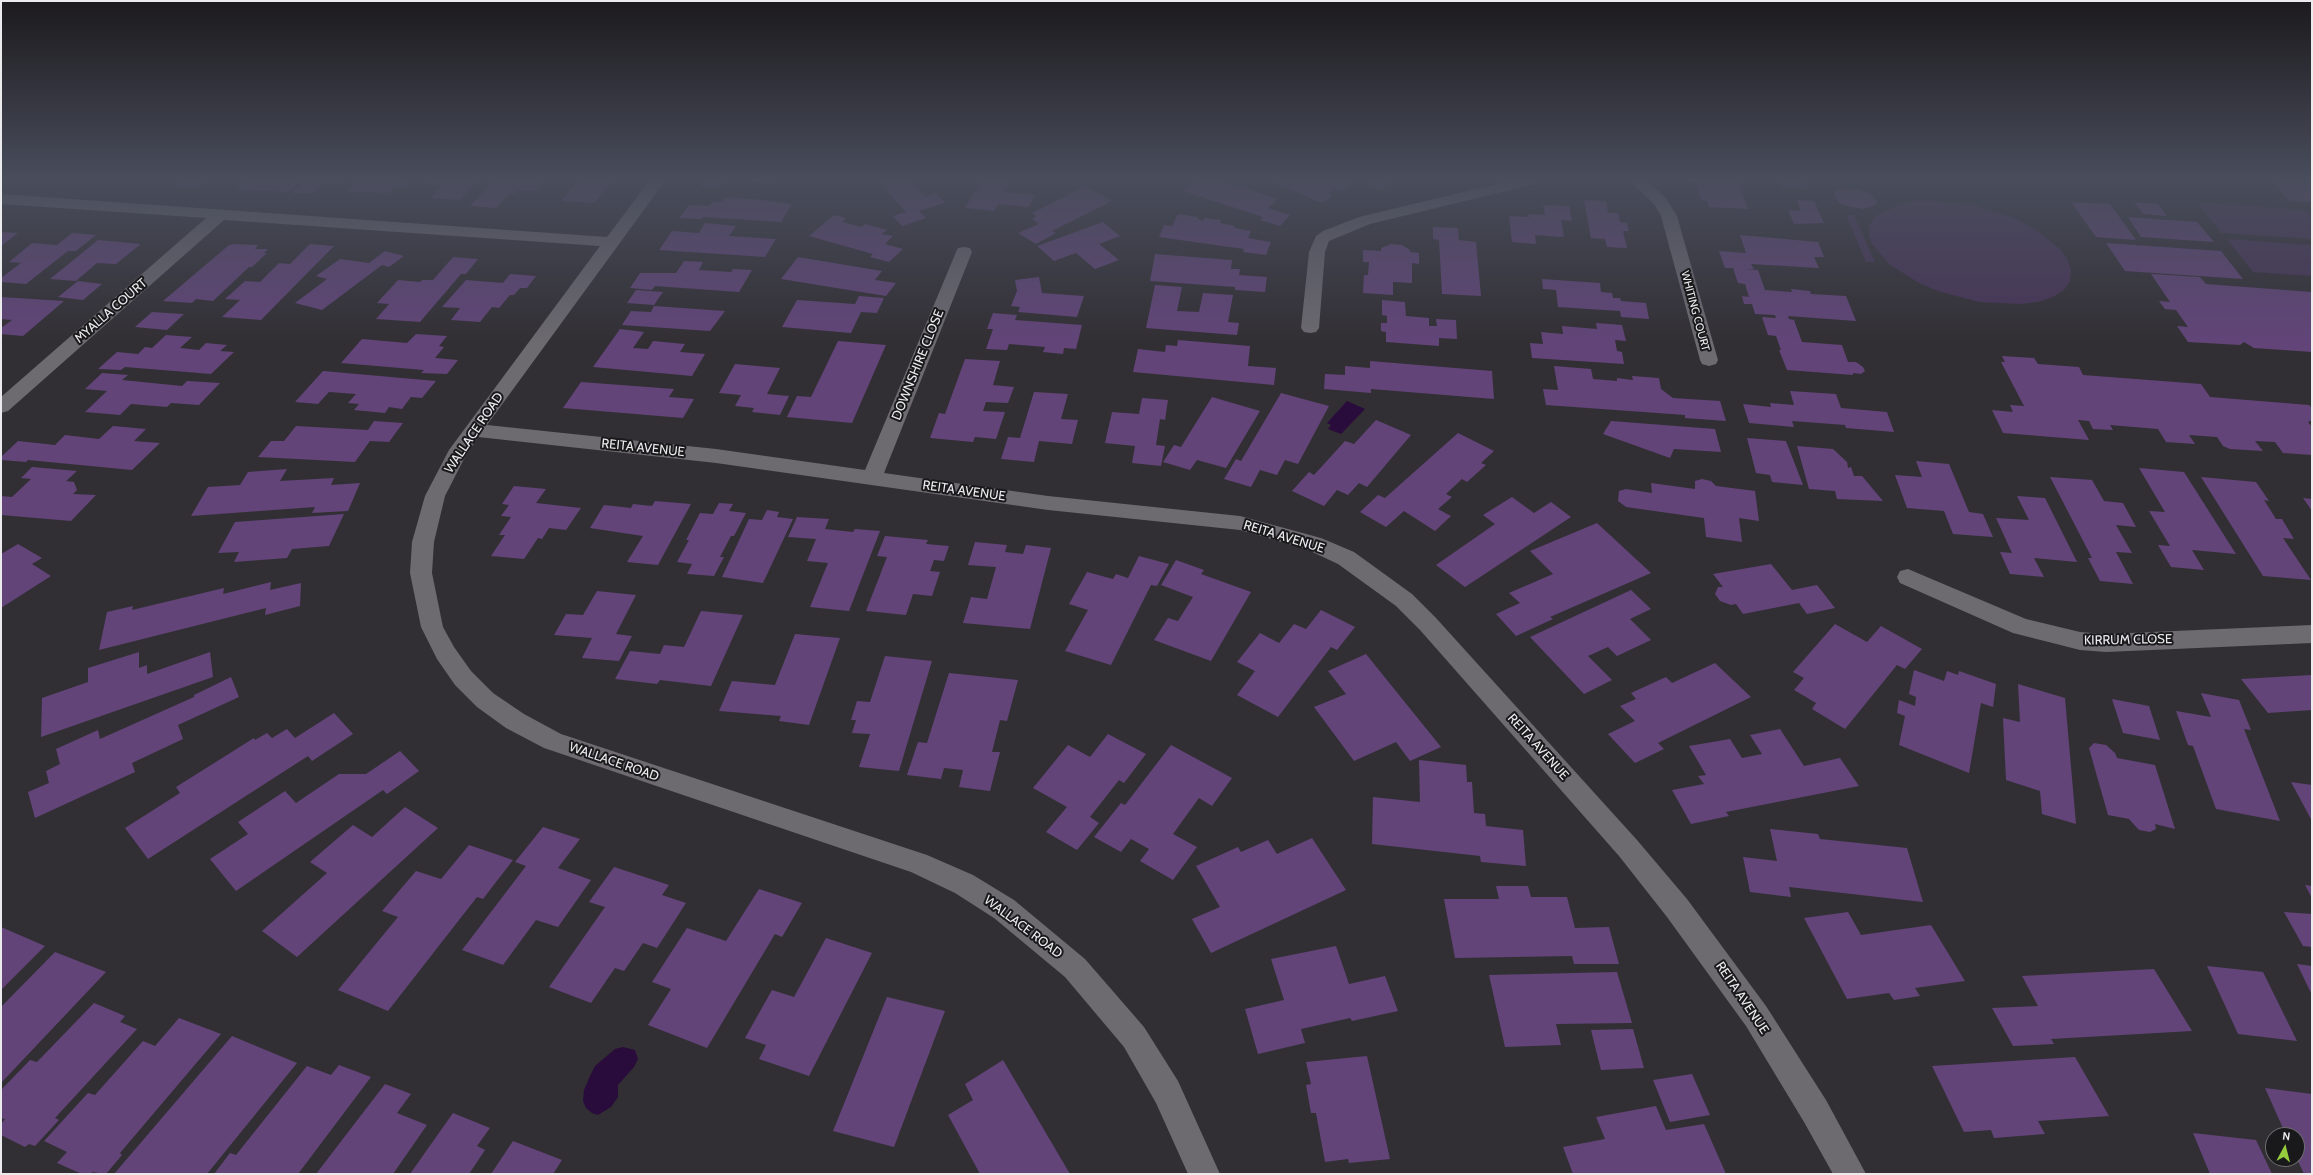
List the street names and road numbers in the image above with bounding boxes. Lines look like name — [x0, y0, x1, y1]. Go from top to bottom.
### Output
street label: WHITING COURT — [1678, 269, 1712, 353]
street label: MYALLA COURT — [72, 275, 150, 347]
street label: DOWNSHIRE CLOSE — [889, 307, 947, 423]
street label: WALLACE ROAD — [441, 390, 507, 476]
street label: REITA AVENUE — [601, 436, 685, 460]
street label: REITA AVENUE — [921, 477, 1007, 505]
street label: REITA AVENUE — [1242, 517, 1326, 557]
street label: KIRRUM CLOSE — [2084, 631, 2172, 649]
street label: REITA AVENUE — [1504, 711, 1572, 783]
street label: WALLACE ROAD — [567, 739, 661, 785]
street label: WALLACE ROAD — [981, 892, 1065, 962]
street label: REITA AVENUE — [1712, 959, 1772, 1037]

